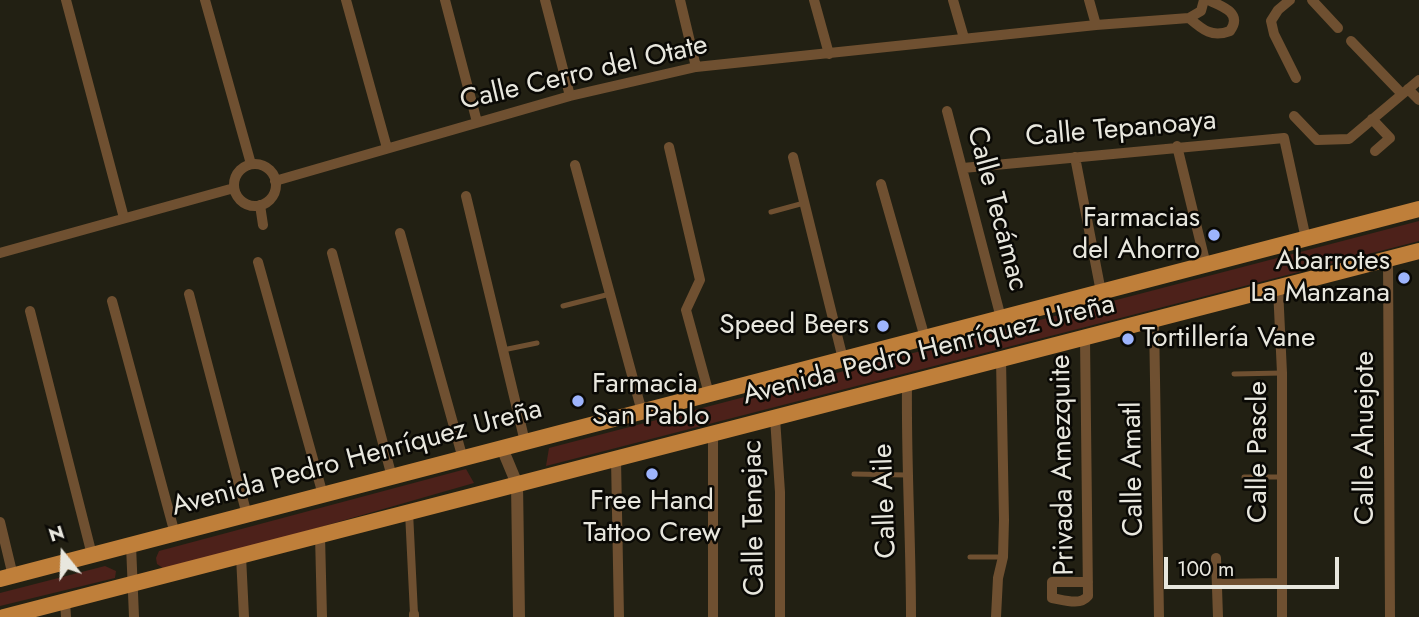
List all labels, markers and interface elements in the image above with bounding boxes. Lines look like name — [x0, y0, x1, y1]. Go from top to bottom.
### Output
street label: Calle Cerro del Otate — [457, 29, 711, 119]
street label: Calle Tepanoaya — [1024, 105, 1218, 155]
street label: Calle Tecámac — [958, 123, 1034, 295]
place label: Farmacias del Ahorro — [1072, 202, 1200, 268]
marker: Farmacias del Ahorro — [1206, 227, 1222, 243]
place label: Abarrotes La Manzana — [1250, 245, 1390, 311]
marker: Abarrotes La Manzana — [1396, 270, 1412, 286]
street label: Avenida Pedro Henríquez Ureña — [739, 288, 1119, 414]
place label: Speed Beers — [719, 309, 869, 343]
marker: Speed Beers — [875, 318, 891, 334]
place label: Tortillería Vane — [1142, 322, 1315, 356]
marker: Tortillería Vane — [1120, 331, 1136, 347]
street label: Calle Ahuejote — [1349, 351, 1383, 525]
street label: Privada Amezquite — [1045, 354, 1083, 576]
place label: Farmacia San Pablo — [592, 368, 710, 434]
street label: Calle Pascle — [1242, 381, 1276, 523]
street label: Avenida Pedro Henríquez Ureña — [168, 393, 546, 525]
marker: Farmacia San Pablo — [570, 393, 586, 409]
street label: Calle Amatl — [1116, 401, 1152, 537]
street label: Calle Tenejac — [737, 440, 773, 596]
street label: Calle Aile — [867, 443, 905, 559]
marker: Free Hand Tattoo Crew — [644, 466, 660, 482]
place label: Free Hand Tattoo Crew — [583, 485, 721, 551]
text: N — [45, 518, 68, 549]
north arrow — [28, 519, 98, 589]
scale bar — [1167, 544, 1342, 588]
text: 100 m — [1177, 554, 1234, 584]

